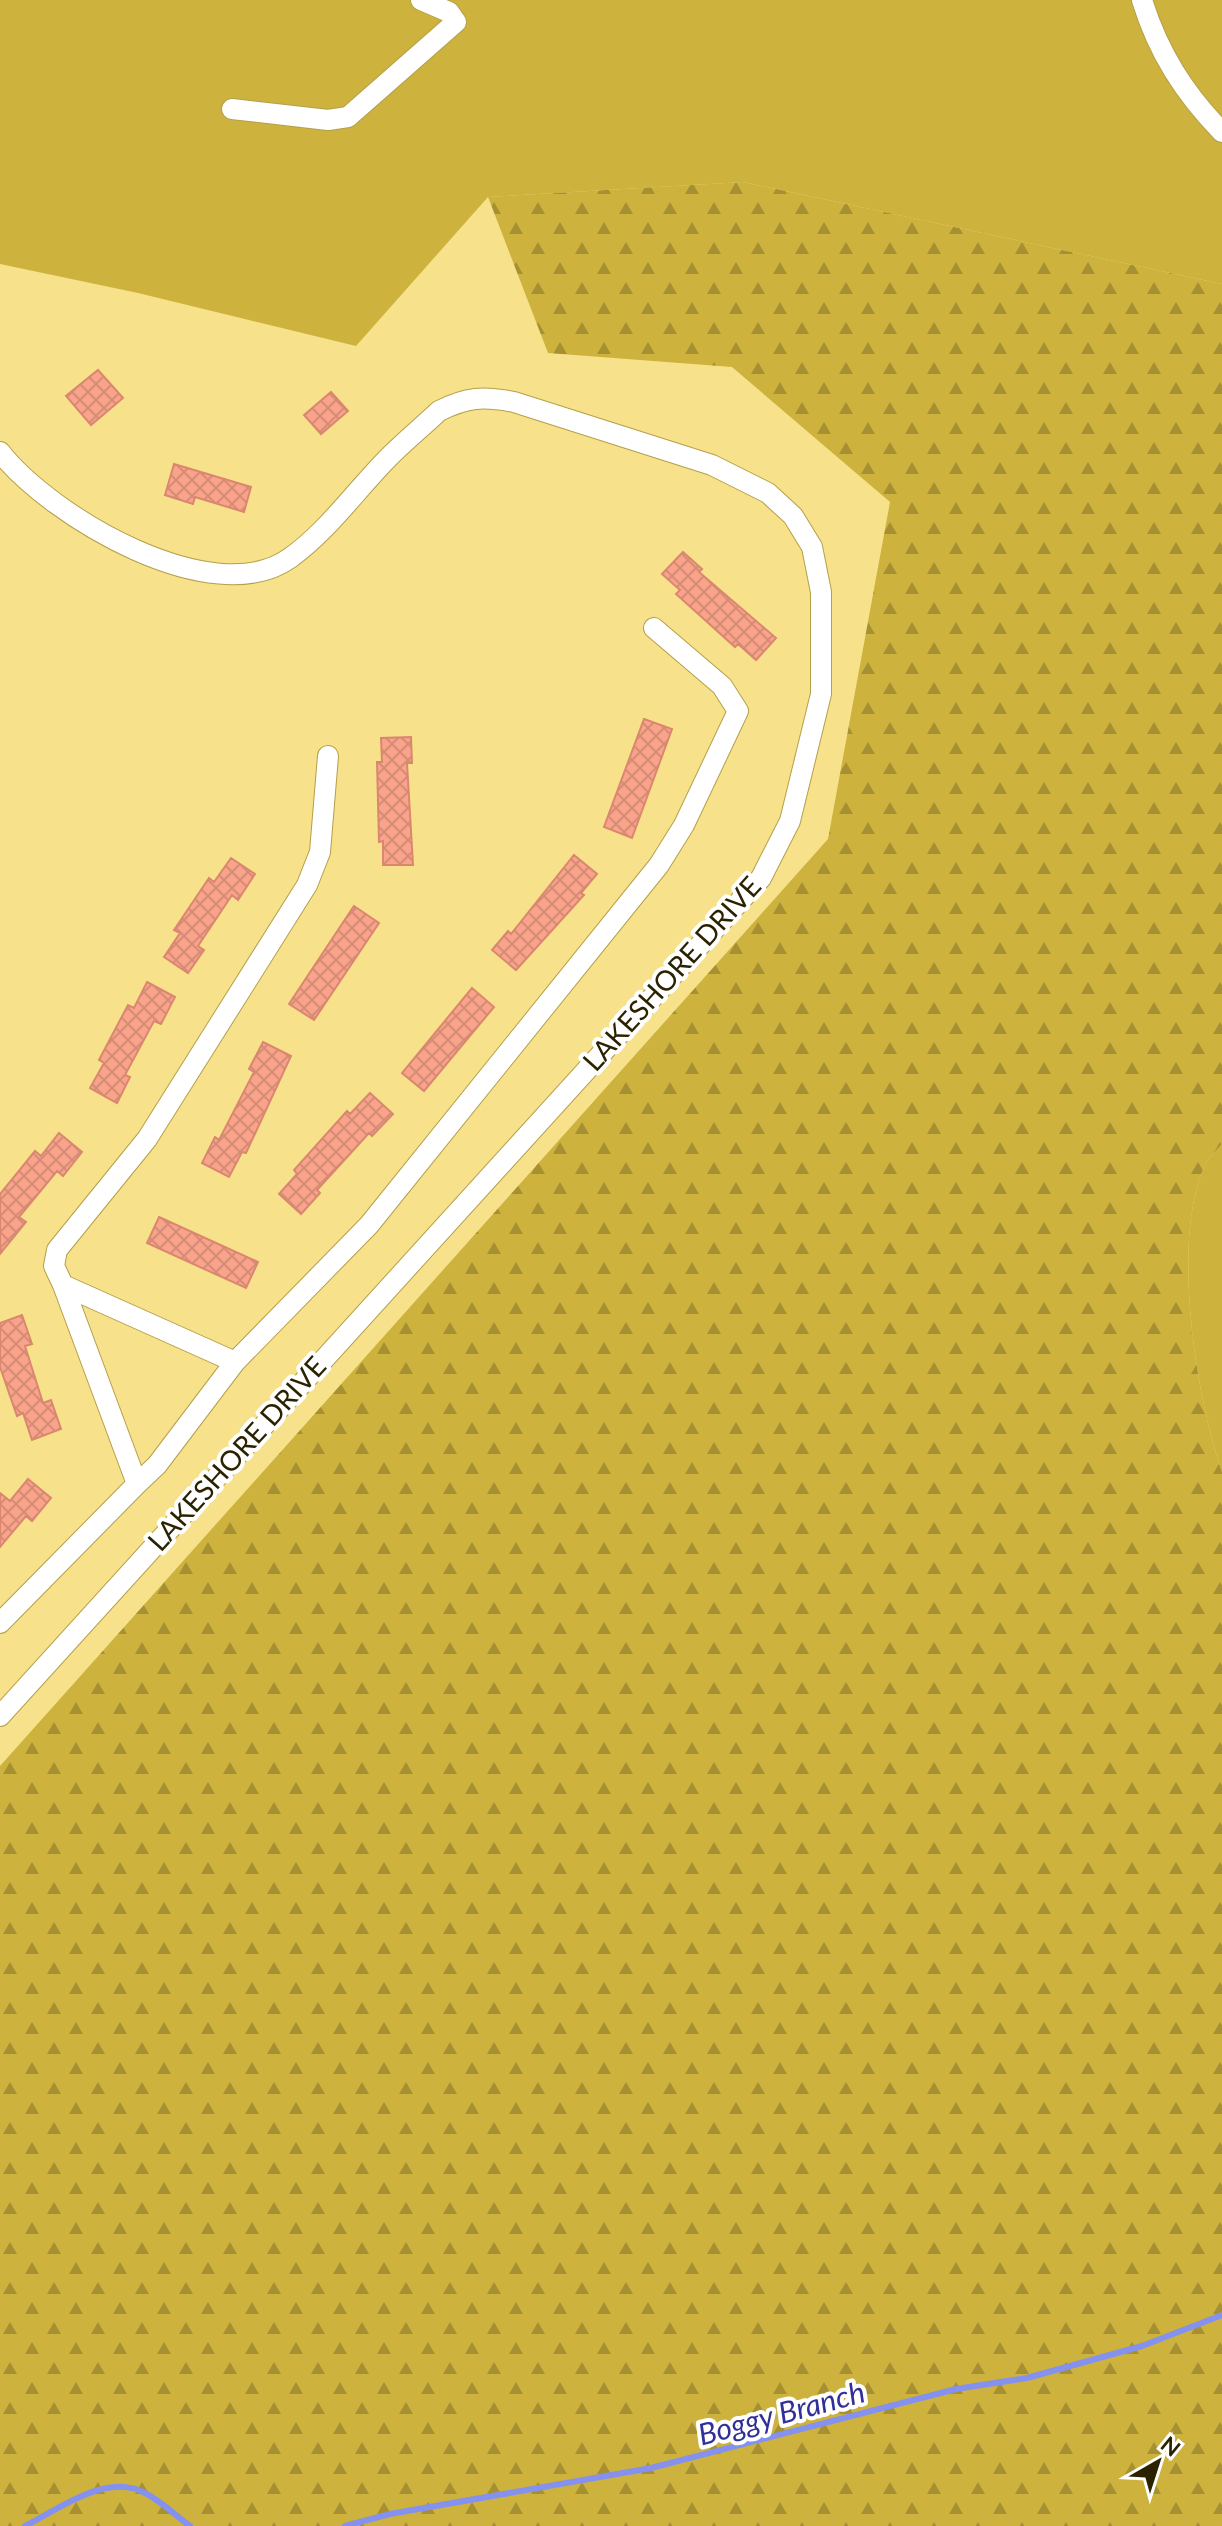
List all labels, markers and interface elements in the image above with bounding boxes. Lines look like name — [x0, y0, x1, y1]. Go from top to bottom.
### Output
street label: LAKESHORE DRIVE — [575, 869, 767, 1077]
street label: LAKESHORE DRIVE — [140, 1349, 332, 1557]
water label: Boggy Branch — [694, 2372, 868, 2452]
north arrow — [1118, 2422, 1198, 2502]
text: N — [1156, 2430, 1186, 2462]

